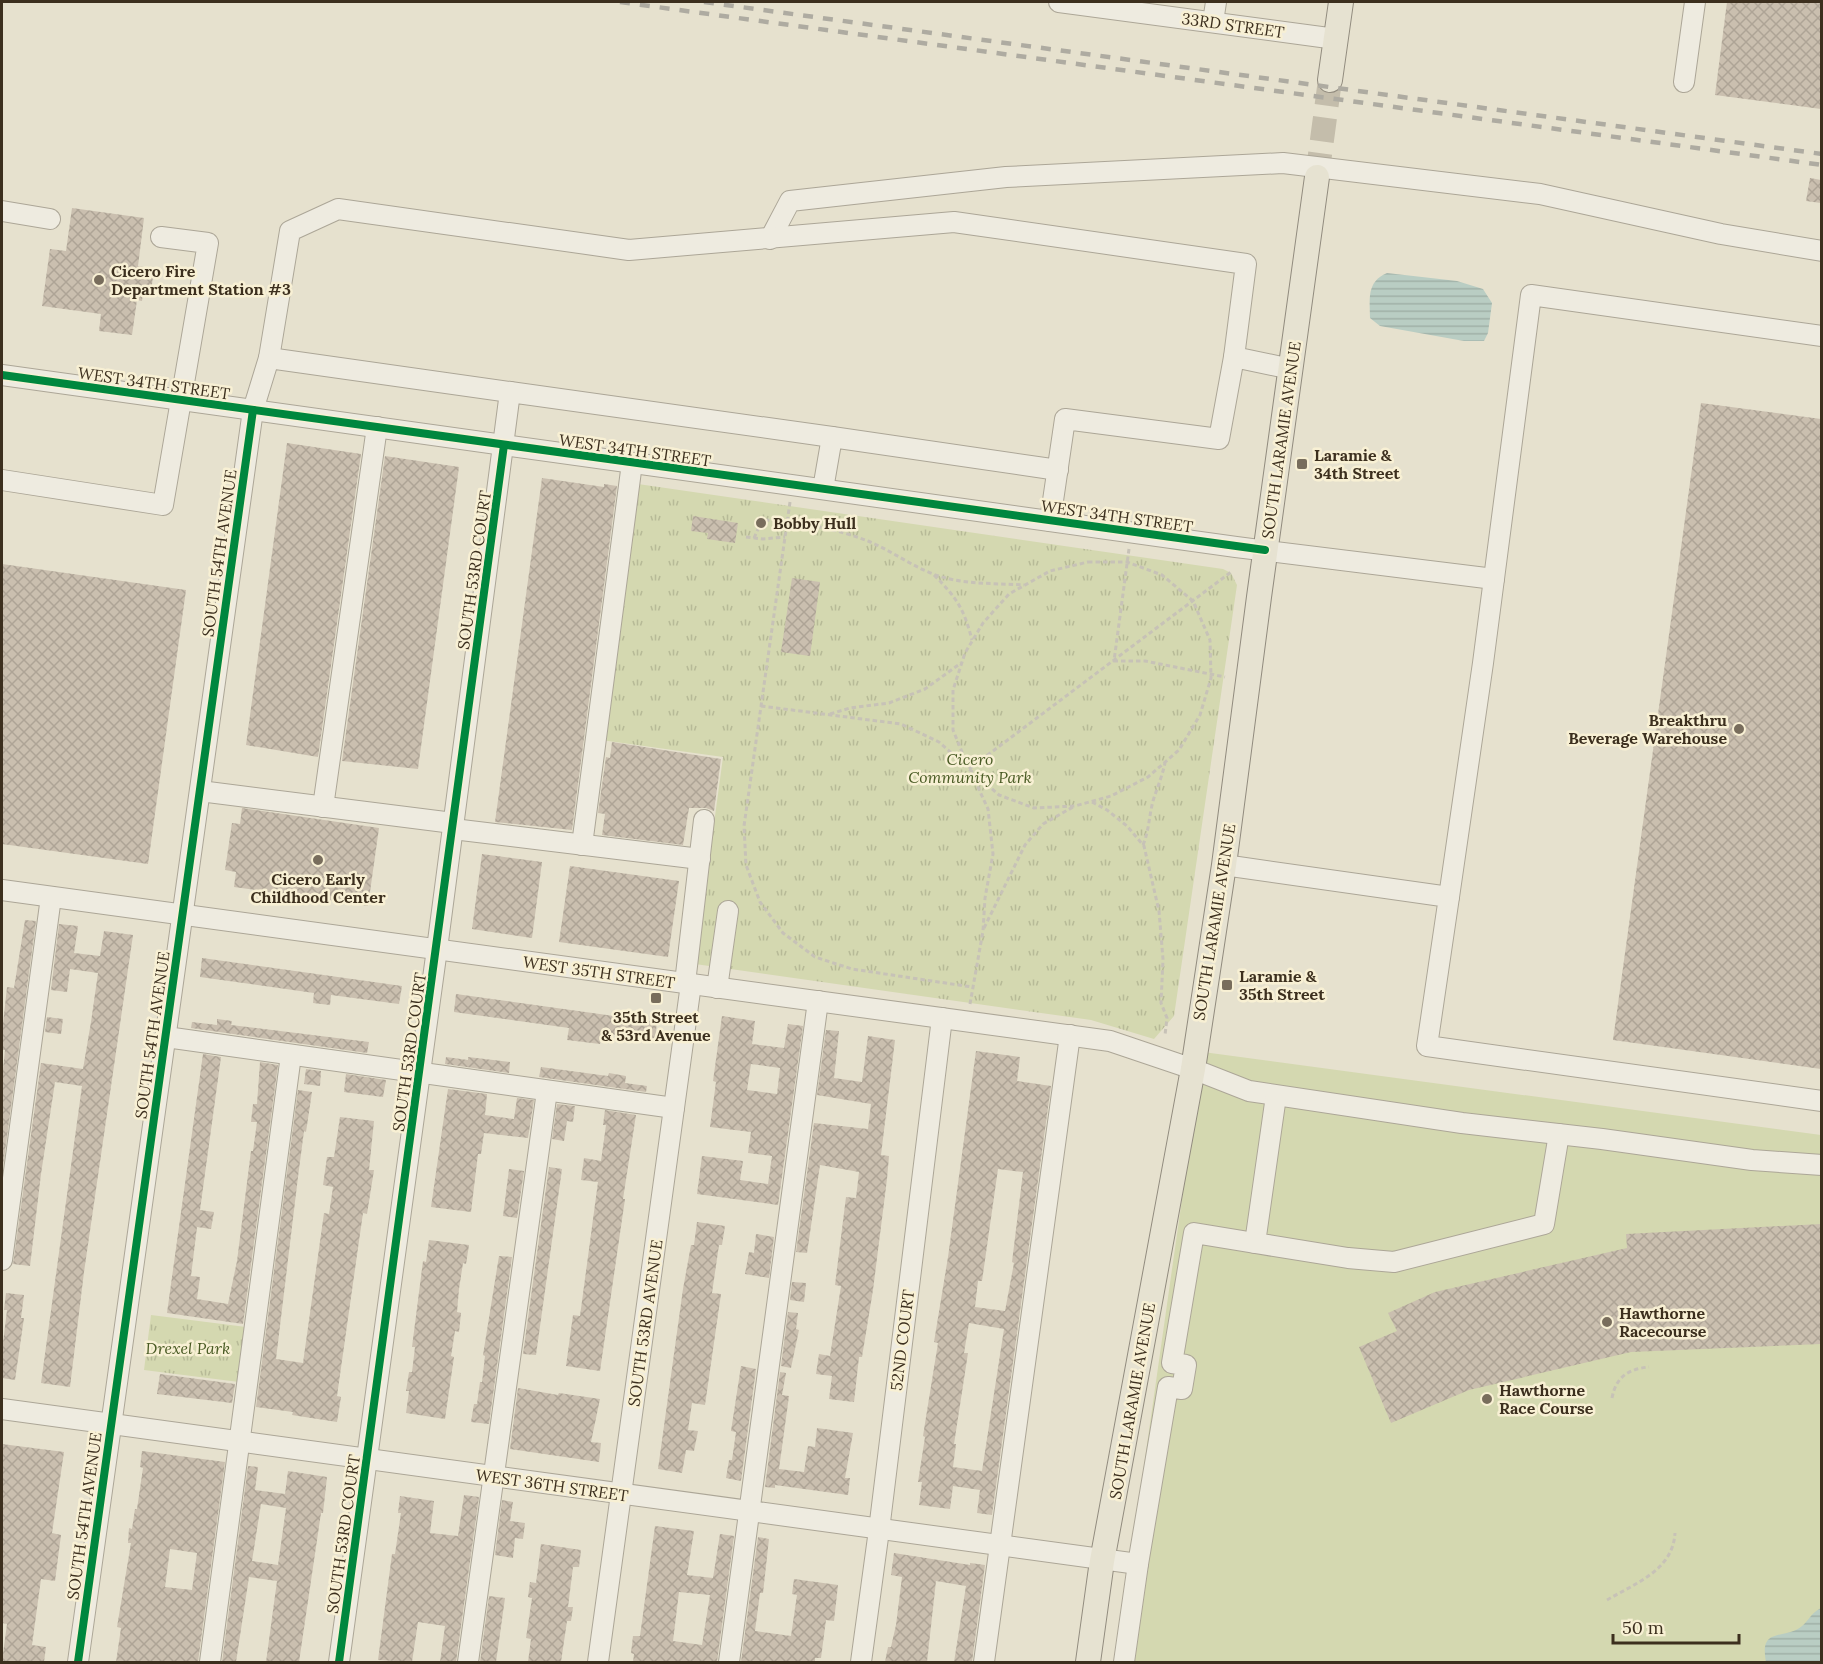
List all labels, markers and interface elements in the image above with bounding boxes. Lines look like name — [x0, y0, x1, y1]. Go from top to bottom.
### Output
street label: 33RD STREET — [1180, 8, 1286, 42]
place label: Cicero Fire Department Station #3 — [111, 261, 291, 299]
marker: Cicero Fire Department Station #3 — [92, 273, 106, 287]
street label: SOUTH LARAMIE AVENUE — [1257, 340, 1305, 540]
street label: WEST 34TH STREET — [77, 362, 231, 404]
street label: WEST 34TH STREET — [558, 429, 712, 471]
place label: Laramie & 34th Street — [1314, 445, 1400, 483]
marker: Laramie & 34th Street — [1295, 457, 1309, 471]
street label: SOUTH 54TH AVENUE — [197, 468, 241, 638]
street label: SOUTH 53RD COURT — [453, 489, 495, 651]
street label: WEST 34TH STREET — [1040, 495, 1194, 537]
place label: Bobby Hull — [773, 513, 856, 533]
marker: Bobby Hull — [754, 516, 768, 530]
place label: Breakthru Beverage Warehouse — [1568, 710, 1727, 748]
marker: Breakthru Beverage Warehouse — [1732, 722, 1746, 736]
park label: Cicero Community Park — [908, 749, 1032, 787]
street label: SOUTH LARAMIE AVENUE — [1189, 822, 1239, 1022]
marker: Cicero Early Childhood Center — [311, 853, 325, 867]
place label: Cicero Early Childhood Center — [250, 869, 386, 907]
street label: SOUTH 54TH AVENUE — [130, 950, 174, 1120]
street label: WEST 35TH STREET — [522, 951, 676, 993]
place label: Laramie & 35th Street — [1239, 966, 1325, 1004]
street label: SOUTH 53RD COURT — [388, 971, 430, 1133]
marker: Laramie & 35th Street — [1220, 978, 1234, 992]
marker: 35th Street & 53rd Avenue — [649, 991, 663, 1005]
place label: 35th Street & 53rd Avenue — [601, 1007, 711, 1045]
street label: SOUTH 53RD AVENUE — [623, 1238, 667, 1408]
street label: 52ND COURT — [886, 1288, 918, 1392]
street label: SOUTH LARAMIE AVENUE — [1105, 1301, 1159, 1501]
place label: Hawthorne Racecourse — [1619, 1303, 1707, 1341]
marker: Hawthorne Racecourse — [1600, 1315, 1614, 1329]
park label: Drexel Park — [146, 1338, 230, 1358]
place label: Hawthorne Race Course — [1499, 1380, 1594, 1418]
marker: Hawthorne Race Course — [1480, 1392, 1494, 1406]
street label: SOUTH 54TH AVENUE — [62, 1431, 106, 1601]
street label: SOUTH 53RD COURT — [322, 1453, 364, 1615]
street label: WEST 36TH STREET — [474, 1464, 630, 1506]
scale bar — [1613, 1607, 1739, 1645]
text: 50 m — [1622, 1616, 1664, 1639]

